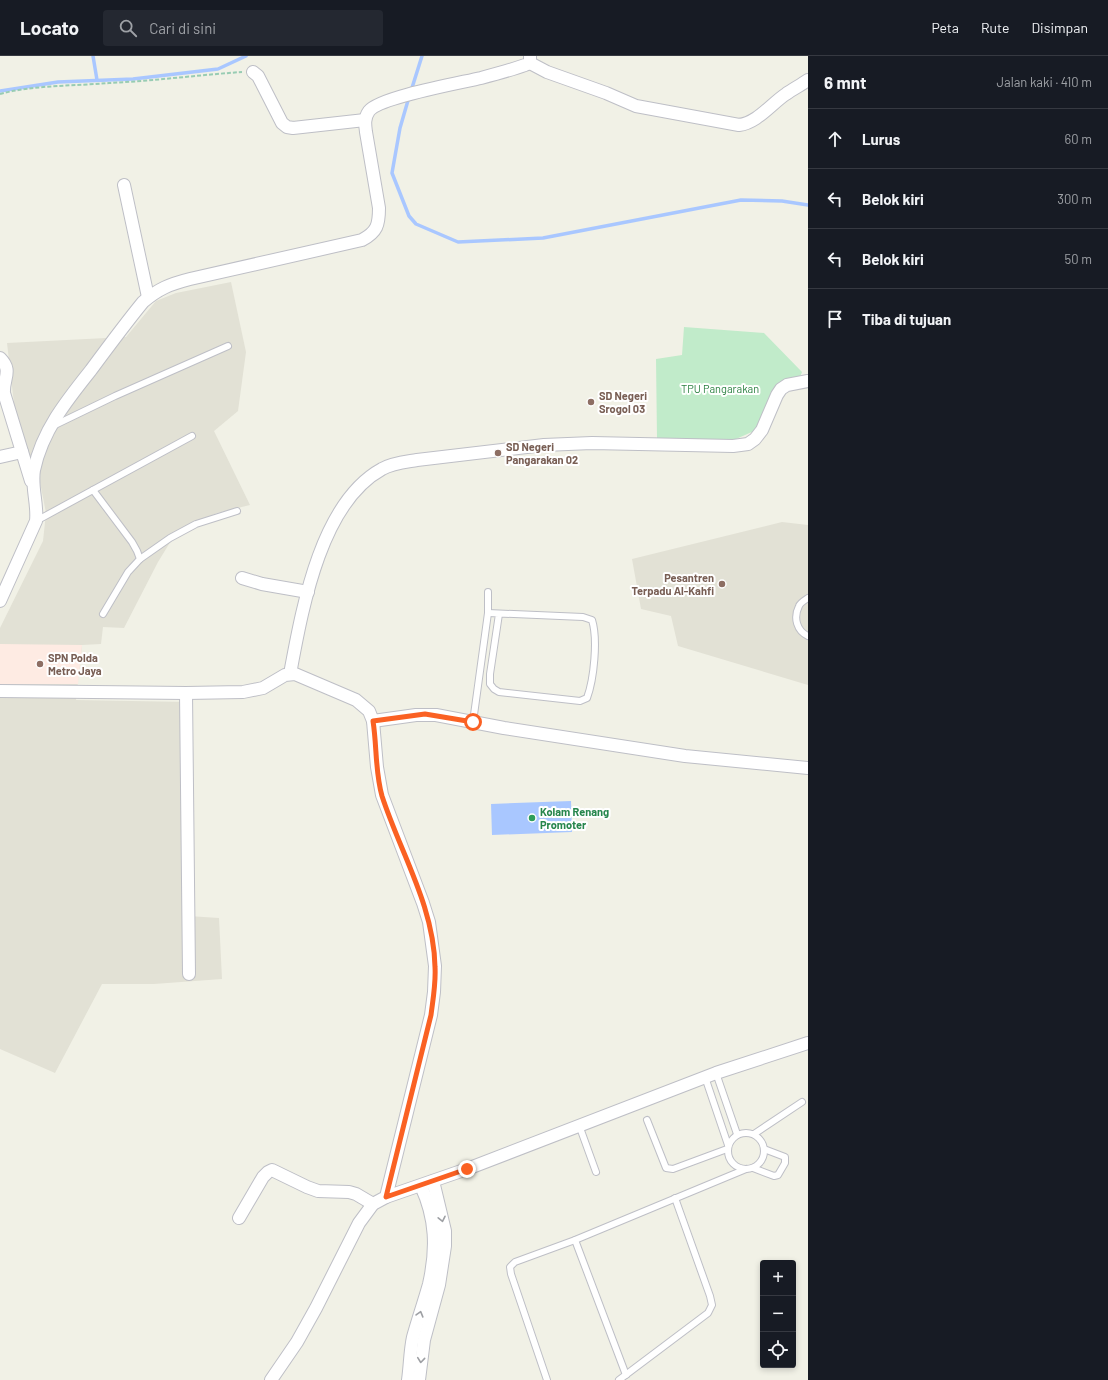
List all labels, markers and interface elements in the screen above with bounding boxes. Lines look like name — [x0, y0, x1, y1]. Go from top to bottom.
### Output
search box — [103, 10, 383, 46]
text: Locato — [20, 16, 79, 39]
icon: search — [117, 17, 139, 39]
text: Cari di sini — [149, 19, 216, 37]
text: Peta — [931, 19, 959, 36]
text: Rute — [981, 19, 1009, 36]
text: Disimpan — [1031, 19, 1088, 36]
text: 6 mnt — [824, 72, 866, 92]
text: Jalan kaki · 410 m — [997, 74, 1092, 90]
icon: ahead — [824, 128, 846, 150]
text: Lurus — [862, 130, 900, 148]
text: 60 m — [1065, 131, 1092, 147]
icon: left — [824, 188, 846, 210]
text: Belok kiri — [862, 190, 924, 208]
text: 300 m — [1057, 191, 1092, 207]
icon: left — [824, 248, 846, 270]
text: Belok kiri — [862, 250, 924, 268]
text: 50 m — [1065, 251, 1092, 267]
icon: arrive — [824, 308, 846, 330]
text: Tiba di tujuan — [862, 310, 951, 328]
park label: TPU Pangarakan — [681, 382, 759, 395]
place label: SD Negeri Srogol 03 — [599, 389, 647, 415]
marker: SD Negeri Srogol 03 — [586, 397, 596, 407]
place label: SD Negeri Pangarakan 02 — [506, 440, 578, 466]
marker: SD Negeri Pangarakan 02 — [493, 448, 503, 458]
place label: Pesantren Terpadu Al-Kahfi — [631, 571, 714, 597]
marker: Pesantren Terpadu Al-Kahfi — [717, 579, 727, 589]
place label: SPN Polda Metro Jaya — [48, 651, 102, 677]
marker: SPN Polda Metro Jaya — [35, 659, 45, 669]
route start — [464, 713, 482, 731]
place label: Kolam Renang Promoter — [540, 805, 609, 831]
marker: Kolam Renang Promoter — [527, 813, 537, 823]
route end — [458, 1160, 476, 1178]
one-way arrow — [438, 1216, 446, 1222]
map controls — [760, 1260, 796, 1368]
button: + — [760, 1260, 796, 1296]
button: − — [760, 1296, 796, 1332]
one-way arrow — [415, 1311, 424, 1318]
button: locate — [760, 1332, 796, 1368]
one-way arrow — [417, 1357, 426, 1363]

